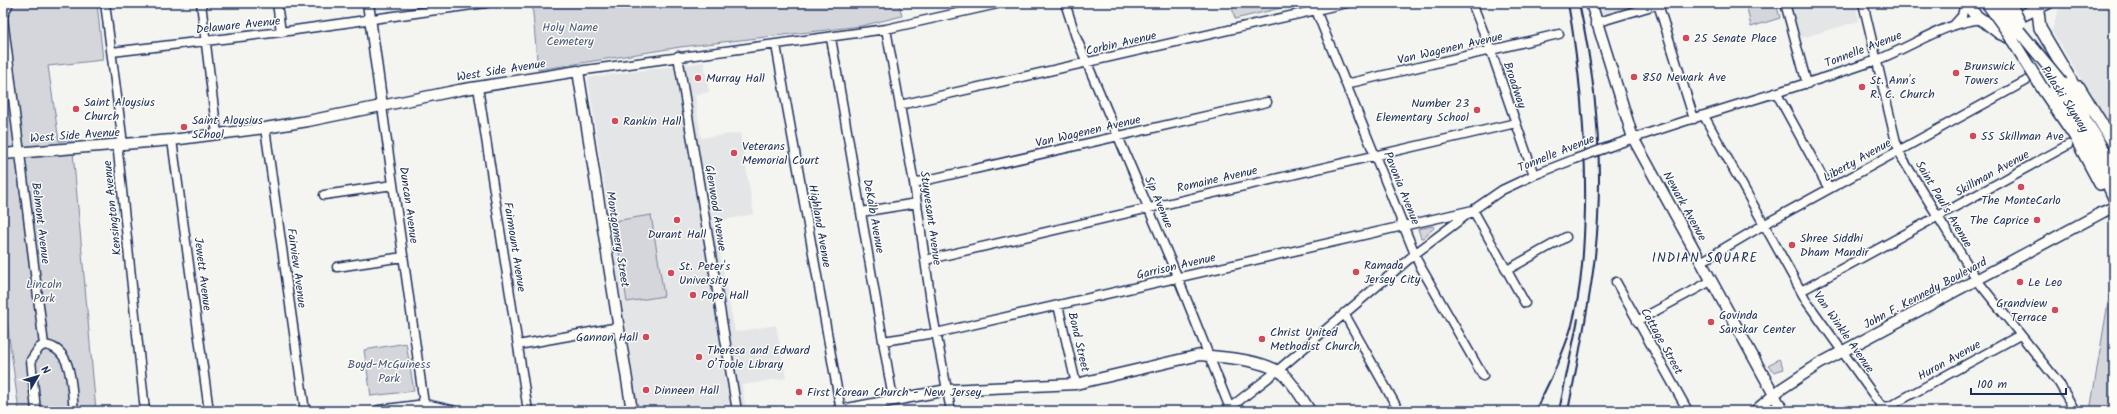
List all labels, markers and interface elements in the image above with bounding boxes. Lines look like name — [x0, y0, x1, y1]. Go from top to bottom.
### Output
street label: Delaware Avenue — [195, 12, 282, 39]
park label: Holy Name Cemetery — [542, 18, 598, 51]
street label: Corbin Avenue — [1084, 26, 1159, 61]
street label: Tonnelle Avenue — [1822, 26, 1905, 73]
street label: Van Wagenen Avenue — [1396, 27, 1505, 70]
place label: 25 Senate Place — [1694, 29, 1777, 48]
marker: 25 Senate Place — [1681, 33, 1691, 43]
street label: West Side Avenue — [455, 54, 548, 87]
place label: Brunswick Towers — [1964, 57, 2015, 90]
street label: Broadway — [1498, 59, 1531, 111]
street label: Pulaski Skyway — [2036, 62, 2094, 137]
place label: 850 Newark Ave — [1642, 68, 1726, 87]
marker: Brunswick Towers — [1951, 68, 1961, 78]
place label: Murray Hall — [706, 69, 765, 88]
place label: St. Ann's R. C. Church — [1870, 71, 1935, 104]
marker: 850 Newark Ave — [1629, 72, 1639, 82]
marker: Murray Hall — [693, 73, 703, 83]
marker: St. Ann's R. C. Church — [1857, 82, 1867, 92]
place label: Saint Aloysius Church — [84, 93, 155, 126]
place label: Number 23 Elementary School — [1376, 94, 1469, 127]
marker: Saint Aloysius Church — [71, 104, 81, 114]
marker: Number 23 Elementary School — [1472, 105, 1482, 115]
street label: Van Wagenen Avenue — [1034, 110, 1143, 153]
place label: Saint Aloysius School — [192, 111, 263, 144]
place label: Rankin Hall — [623, 112, 681, 131]
marker: Rankin Hall — [610, 116, 620, 126]
marker: Saint Aloysius School — [179, 122, 189, 132]
street label: West Side Avenue — [29, 123, 121, 148]
place label: 55 Skillman Ave — [1981, 127, 2064, 146]
street label: Tonnelle Avenue — [1515, 129, 1598, 178]
marker: 55 Skillman Ave — [1968, 131, 1978, 141]
street label: Liberty Avenue — [1820, 134, 1895, 187]
place label: Veterans Memorial Court — [742, 137, 819, 170]
street label: Skillman Avenue — [1952, 145, 2033, 202]
marker: Veterans Memorial Court — [729, 148, 739, 158]
street label: Pavonia Avenue — [1378, 149, 1425, 228]
street label: Saint Paul's Avenue — [1910, 157, 1977, 252]
street label: Kensington Avenue — [98, 159, 127, 256]
street label: Romaine Avenue — [1175, 161, 1260, 198]
street label: Glenwood Avenue — [699, 164, 732, 253]
street label: Duncan Avenue — [394, 165, 423, 245]
street label: Newark Avenue — [1658, 168, 1712, 245]
street label: Stuyvesant Avenue — [914, 170, 947, 267]
street label: Sip Avenue — [1139, 173, 1178, 232]
street label: DeKalb Avenue — [858, 177, 889, 255]
street label: Belmont Avenue — [26, 181, 55, 266]
marker: The MonteCarlo — [2016, 182, 2026, 192]
street label: Highland Avenue — [803, 183, 836, 270]
street label: Montgomery Street — [601, 190, 635, 289]
place label: The MonteCarlo — [1981, 191, 2061, 210]
street label: Fairmount Avenue — [498, 201, 531, 294]
place label: The Caprice — [1970, 211, 2030, 230]
marker: Durant Hall — [672, 215, 682, 225]
marker: The Caprice — [2032, 215, 2042, 225]
place label: Durant Hall — [648, 225, 706, 244]
street label: Fairview Avenue — [282, 227, 312, 310]
place label: Shree Siddhi Dham Mandir — [1800, 229, 1870, 262]
street label: Jewett Avenue — [189, 236, 217, 312]
marker: Shree Siddhi Dham Mandir — [1787, 240, 1797, 250]
street label: Garrison Avenue — [1135, 248, 1218, 285]
district label: INDIAN SQUARE — [1652, 248, 1758, 269]
street label: John F. Kennedy Boulevard — [1860, 252, 1991, 334]
place label: Ramada Jersey City — [1364, 256, 1421, 289]
place label: St. Peter's University — [679, 257, 730, 290]
marker: Ramada Jersey City — [1351, 267, 1361, 277]
marker: St. Peter's University — [666, 268, 676, 278]
place label: Le Leo — [2028, 273, 2062, 292]
park label: Lincoln Park — [26, 275, 62, 308]
marker: Le Leo — [2015, 277, 2025, 287]
place label: Pope Hall — [701, 286, 749, 305]
street label: Van Winkle Avenue — [1808, 288, 1879, 378]
marker: Pope Hall — [688, 290, 698, 300]
place label: Grandview Terrace — [1996, 294, 2048, 327]
street label: Cottage Street — [1635, 304, 1688, 378]
marker: Grandview Terrace — [2050, 305, 2060, 315]
place label: Govinda Sanskar Center — [1719, 306, 1797, 339]
street label: Bond Street — [1062, 310, 1095, 374]
marker: Govinda Sanskar Center — [1706, 317, 1716, 327]
place label: Christ United Methodist Church — [1270, 323, 1360, 356]
place label: Gannon Hall — [576, 328, 638, 347]
marker: Gannon Hall — [641, 332, 651, 342]
marker: Christ United Methodist Church — [1257, 334, 1267, 344]
street label: Huron Avenue — [1914, 335, 1985, 386]
place label: Theresa and Edward O’Toole Library — [707, 341, 811, 374]
marker: Theresa and Edward O’Toole Library — [694, 352, 704, 362]
park label: Boyd-McGuiness Park — [348, 355, 431, 388]
north arrow — [18, 356, 58, 396]
text: N — [36, 362, 54, 379]
scale bar — [1971, 370, 2066, 396]
text: 100 m — [1977, 375, 2008, 394]
place label: Dinneen Hall — [654, 381, 719, 400]
place label: First Korean Church - New Jersey — [807, 383, 982, 402]
marker: Dinneen Hall — [641, 385, 651, 395]
marker: First Korean Church - New Jersey — [794, 387, 804, 397]

